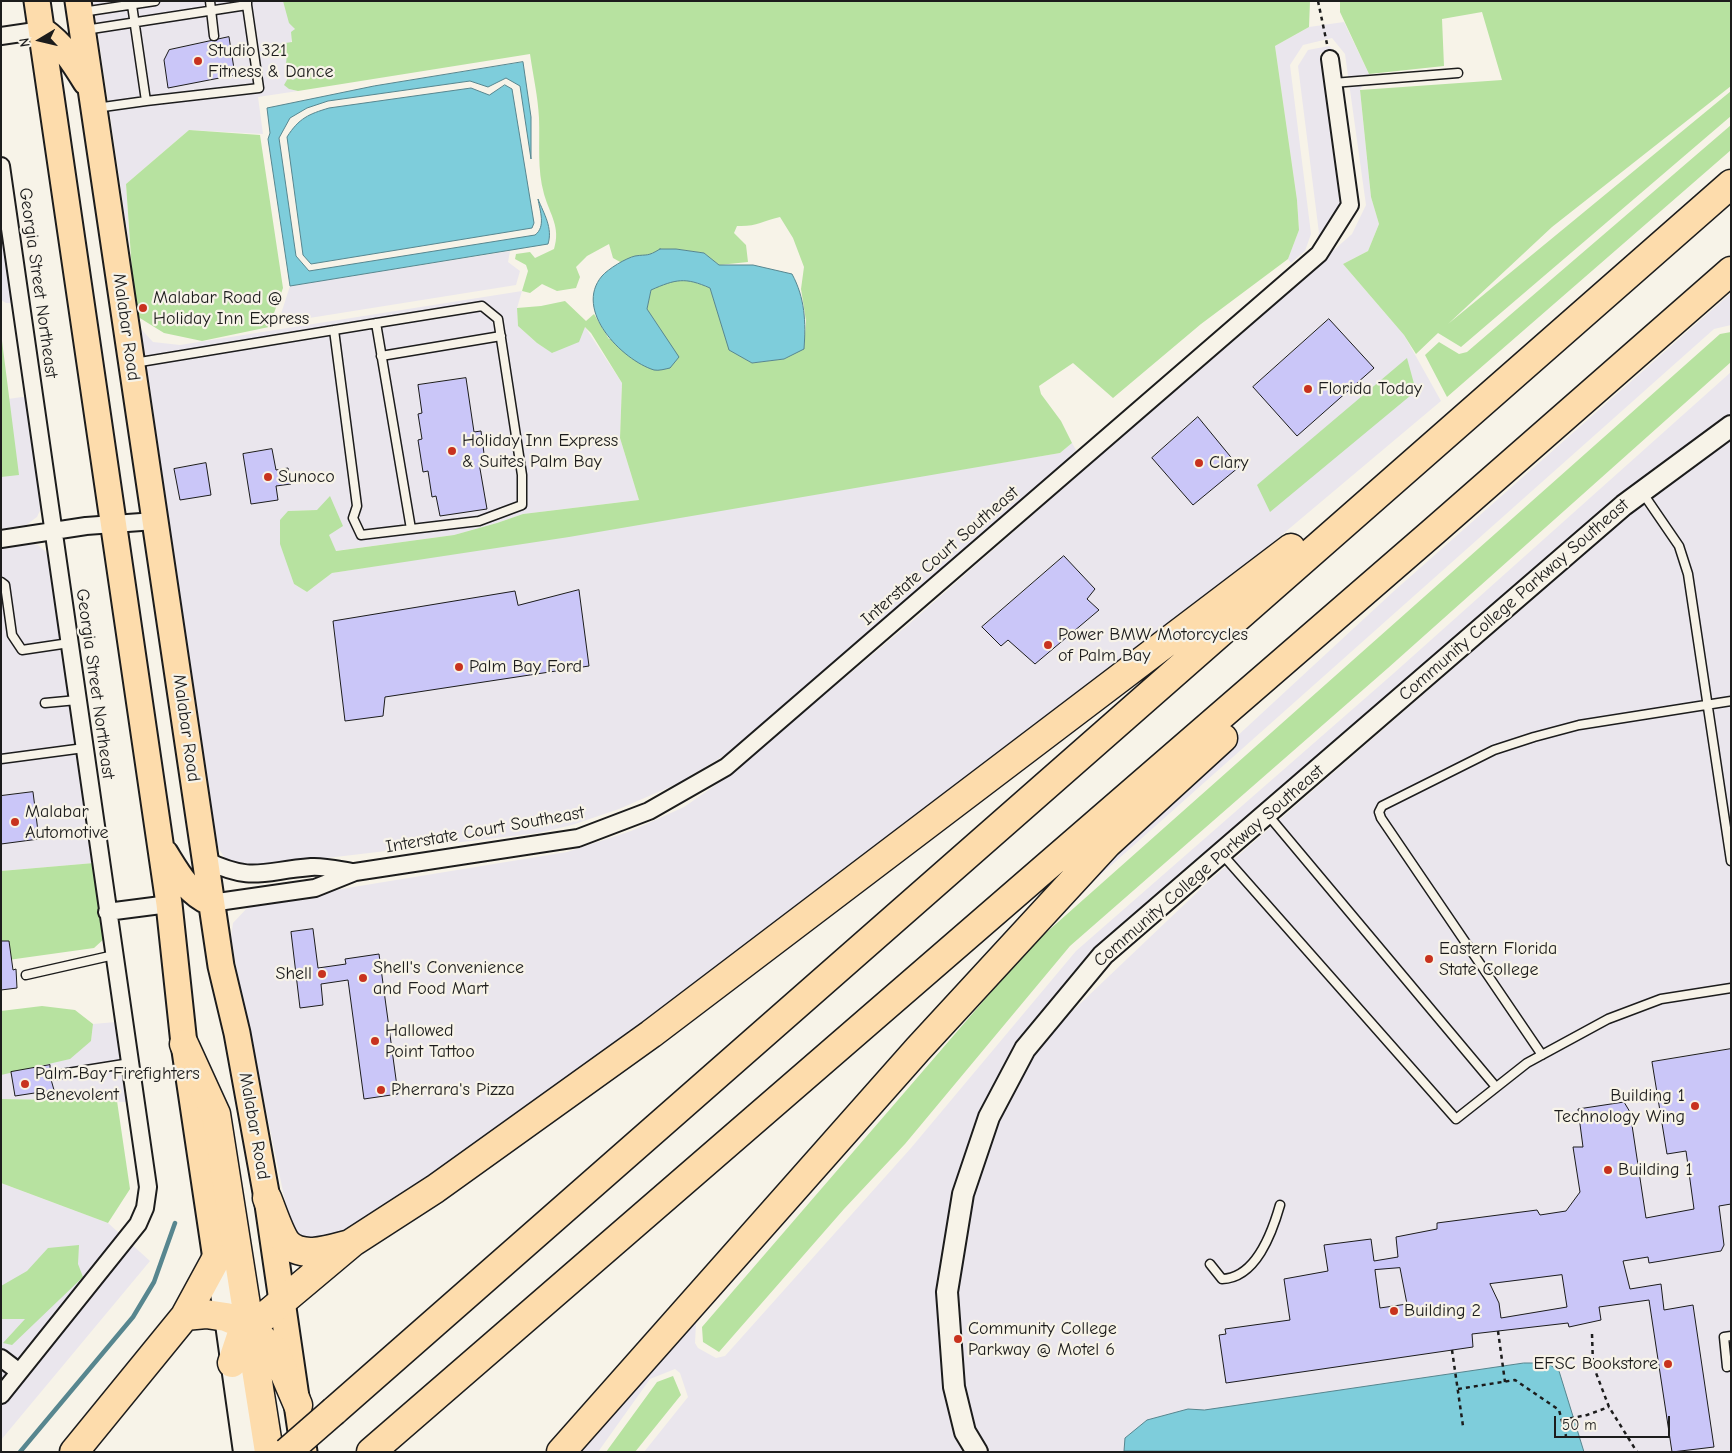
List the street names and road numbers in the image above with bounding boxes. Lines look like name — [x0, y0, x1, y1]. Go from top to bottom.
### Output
street label: Georgia Street Northeast — [14, 186, 62, 380]
street label: Malabar Road — [108, 272, 144, 382]
street label: Interstate Court Southeast — [857, 482, 1023, 630]
street label: Community College Parkway Southeast — [1395, 494, 1633, 706]
street label: Georgia Street Northeast — [71, 587, 119, 781]
street label: Malabar Road — [168, 673, 204, 783]
street label: Community College Parkway Southeast — [1090, 760, 1328, 972]
street label: Interstate Court Southeast — [384, 802, 586, 858]
street label: Malabar Road — [234, 1071, 274, 1181]

